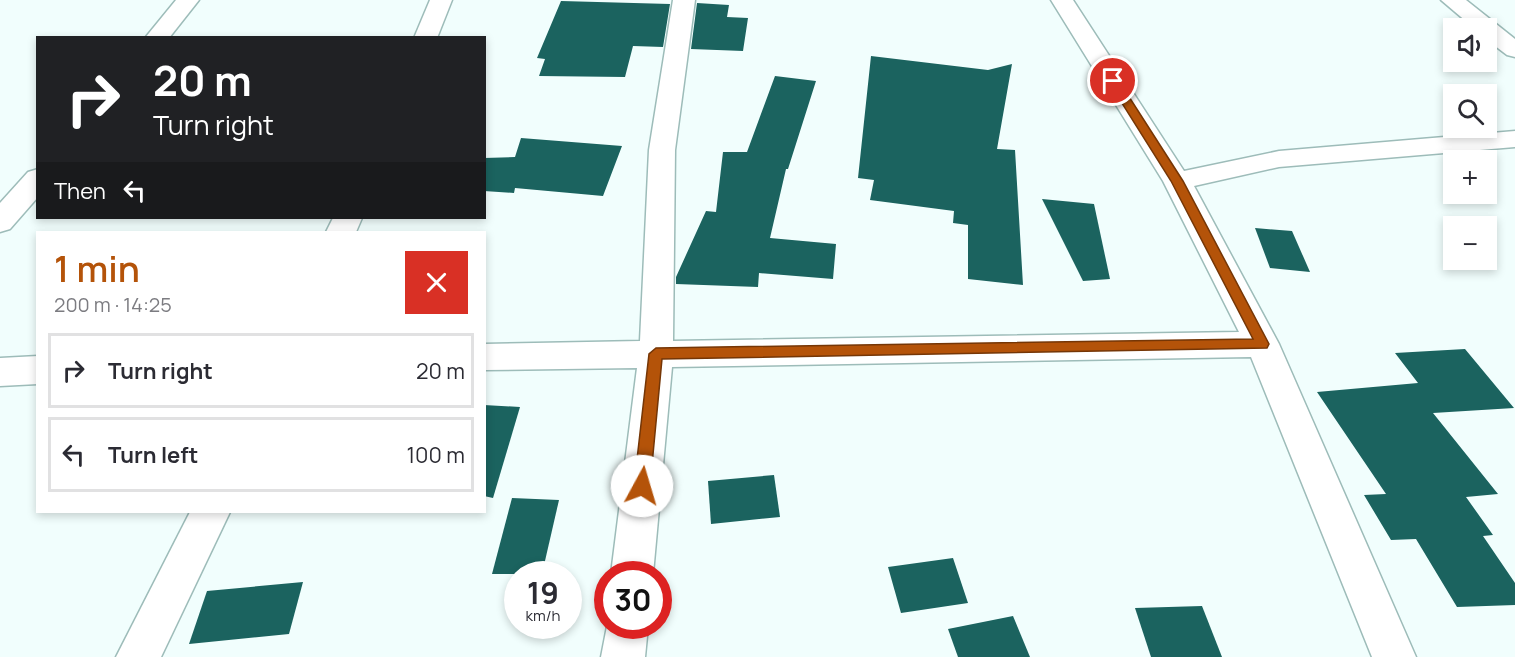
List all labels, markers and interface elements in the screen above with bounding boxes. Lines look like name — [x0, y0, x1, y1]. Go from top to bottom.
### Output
map controls — [1443, 18, 1497, 270]
button: sound — [1443, 18, 1497, 72]
text: 20 m — [153, 51, 252, 109]
pin — [1087, 55, 1138, 106]
icon: right — [54, 60, 132, 138]
icon: arrive — [1096, 64, 1129, 97]
button: search — [1443, 84, 1497, 138]
text: Turn right — [153, 106, 274, 143]
button: + — [1443, 150, 1497, 204]
icon: left — [118, 174, 151, 207]
text: Then — [54, 176, 106, 206]
button: − — [1443, 216, 1497, 270]
text: 1 min — [54, 244, 140, 293]
button: close — [405, 251, 468, 314]
text: 200 m · 14:25 — [54, 291, 172, 318]
icon: right — [57, 354, 90, 387]
text: Turn right — [108, 356, 213, 386]
text: 20 m — [416, 356, 465, 386]
icon: left — [57, 438, 90, 471]
text: Turn left — [108, 440, 198, 470]
text: 100 m — [407, 440, 465, 470]
position arrow — [610, 454, 674, 518]
speed limit sign: 30 — [594, 561, 672, 639]
text: 19 — [527, 572, 559, 613]
text: km/h — [526, 605, 560, 626]

